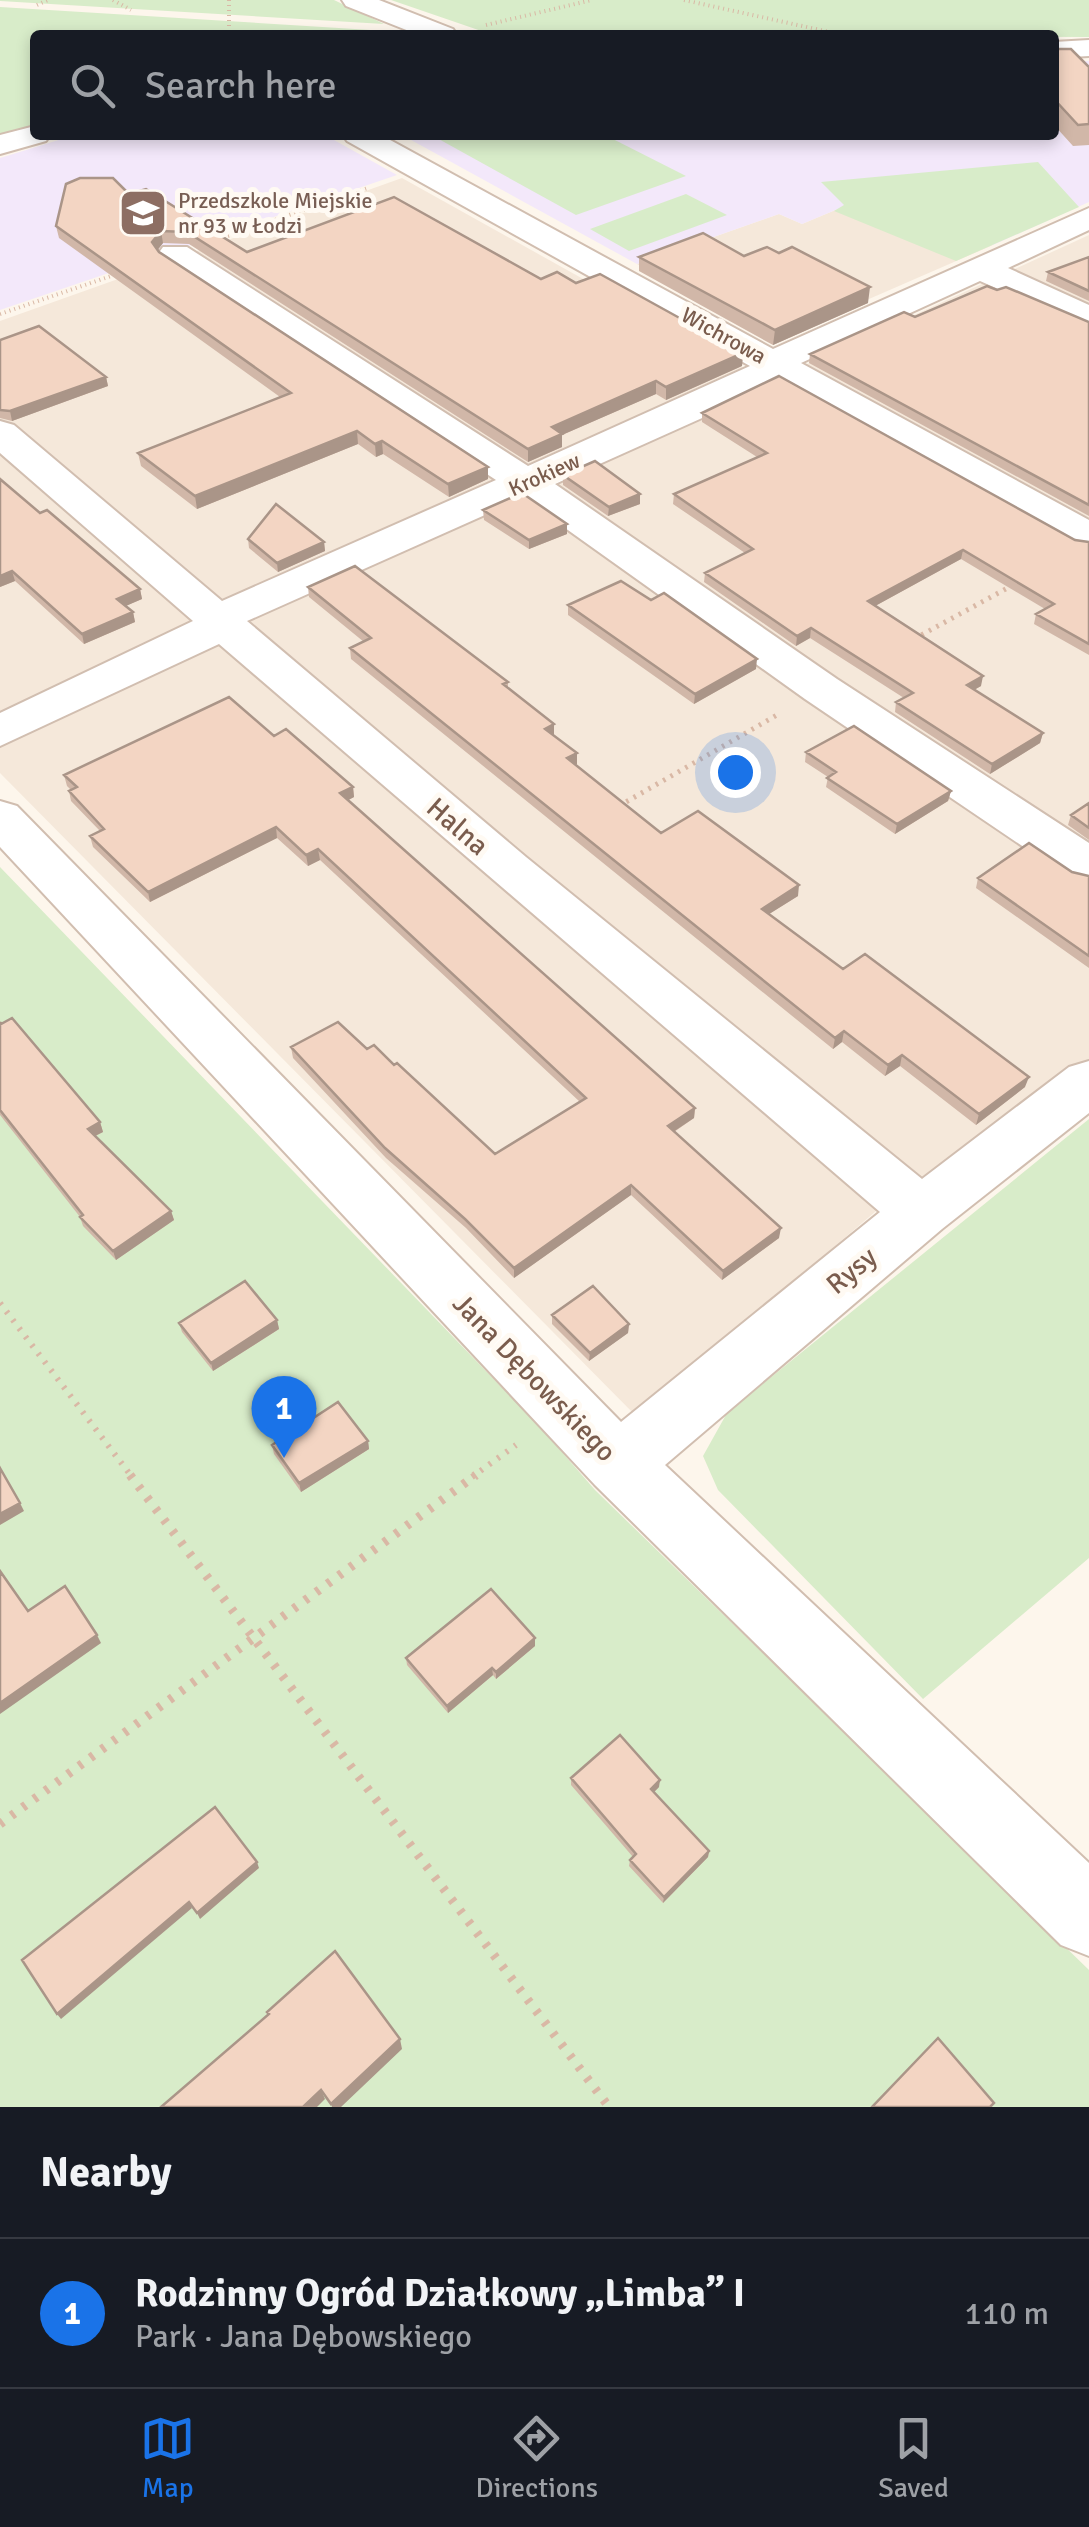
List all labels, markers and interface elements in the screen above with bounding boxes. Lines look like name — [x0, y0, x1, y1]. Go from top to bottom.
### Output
search box — [30, 30, 1059, 140]
icon: search — [65, 58, 120, 113]
text: Search here — [145, 62, 337, 109]
school or university icon: Przedszkole Miejskie nr 93 w Łodzi — [117, 187, 169, 239]
place label: Przedszkole Miejskie nr 93 w Łodzi — [178, 187, 373, 239]
street label: Wichrowa — [677, 301, 771, 370]
street label: Krokiew — [504, 447, 584, 502]
your location — [710, 747, 761, 798]
street label: Halna — [419, 791, 495, 863]
street label: Rysy — [820, 1240, 884, 1302]
street label: Jana Dębowskiego — [446, 1287, 623, 1469]
pin: 1 — [252, 1376, 316, 1458]
text: Nearby — [40, 2147, 172, 2198]
text: Rodzinny Ogród Działkowy „Limba” I — [135, 2270, 745, 2317]
text: 1 — [64, 2294, 81, 2333]
text: 110 m — [965, 2294, 1049, 2333]
text: Park · Jana Dębowskiego — [135, 2317, 472, 2356]
tab: Map — [140, 2411, 195, 2505]
tab: Directions — [476, 2411, 598, 2505]
tab: Saved — [878, 2411, 949, 2505]

